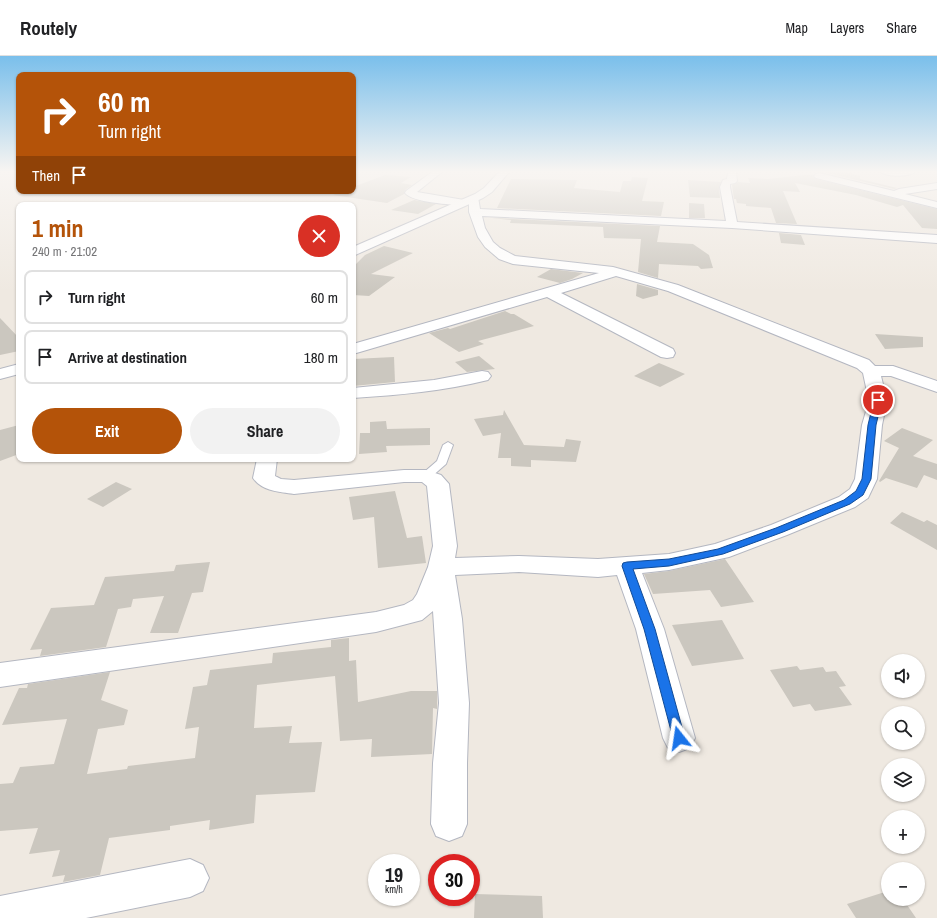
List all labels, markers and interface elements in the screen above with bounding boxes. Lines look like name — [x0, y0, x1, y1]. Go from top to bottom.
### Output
text: Routely — [20, 15, 77, 41]
text: Map — [786, 19, 808, 37]
text: Layers — [830, 19, 864, 37]
text: Share — [886, 19, 917, 37]
text: 60 m — [98, 83, 150, 121]
icon: right — [32, 88, 84, 140]
text: Turn right — [98, 119, 161, 144]
icon: arrive — [68, 164, 90, 186]
text: Then — [32, 165, 60, 186]
text: 1 min — [32, 212, 83, 244]
button: close — [298, 215, 340, 257]
text: 240 m · 21:02 — [32, 243, 97, 260]
icon: right — [34, 286, 56, 308]
text: Turn right — [68, 287, 125, 308]
text: 60 m — [311, 287, 338, 308]
icon: arrive — [34, 346, 56, 368]
text: Arrive at destination — [68, 347, 187, 368]
text: 180 m — [304, 347, 338, 368]
pin — [861, 383, 895, 417]
icon: arrive — [867, 389, 889, 411]
button: Exit — [32, 408, 182, 454]
button: Share — [190, 408, 340, 454]
map controls — [881, 654, 925, 906]
button: sound — [881, 654, 925, 698]
button: search — [881, 706, 925, 750]
position arrow — [658, 717, 700, 759]
button: layers — [881, 758, 925, 802]
button: + — [881, 810, 925, 854]
speed limit sign: 30 — [428, 854, 480, 906]
text: 19 — [385, 861, 403, 888]
button: − — [881, 862, 925, 906]
text: km/h — [385, 883, 403, 896]

